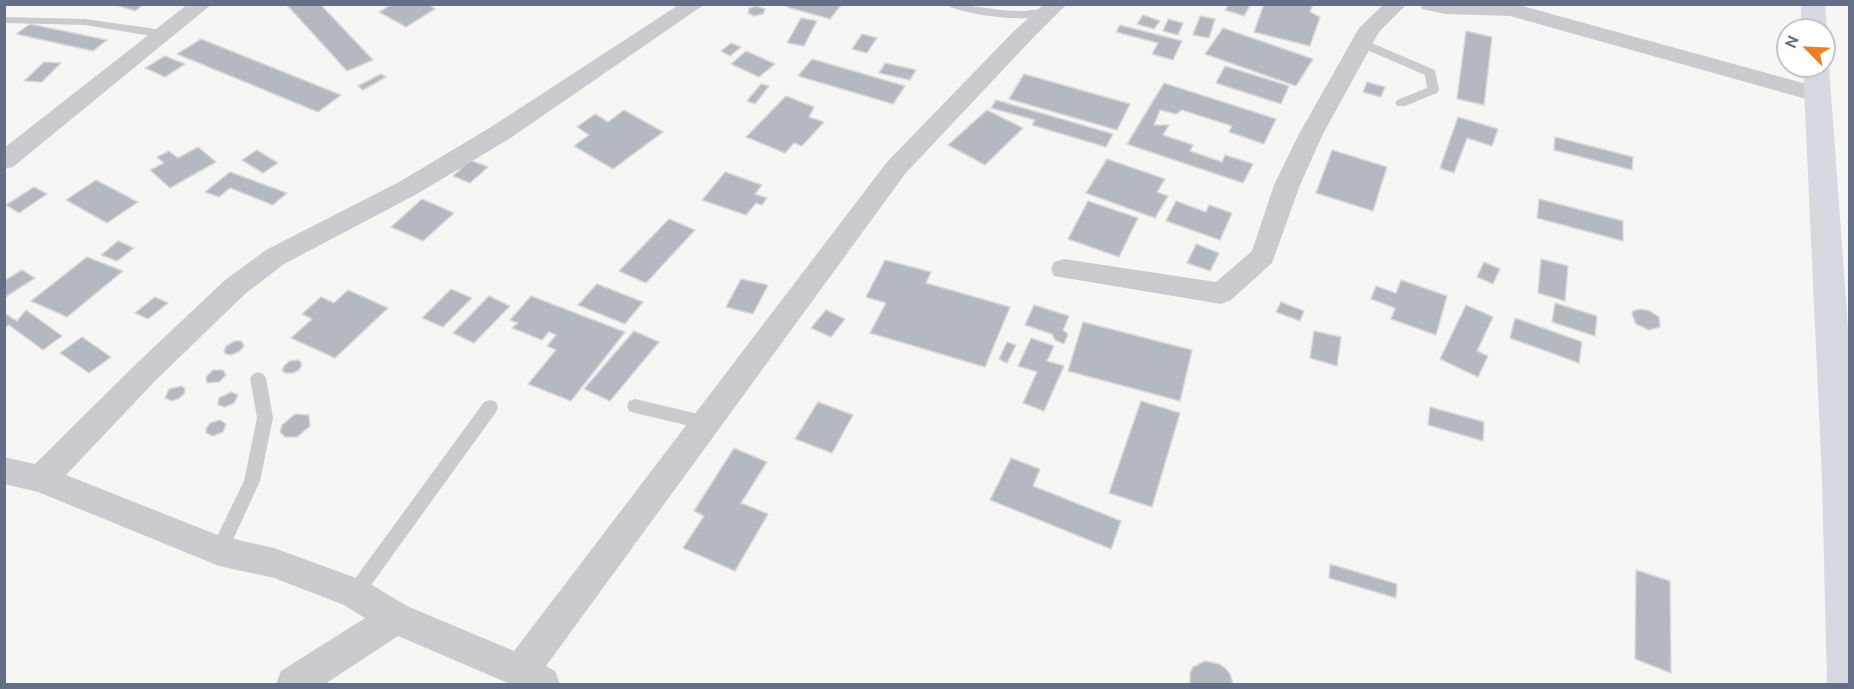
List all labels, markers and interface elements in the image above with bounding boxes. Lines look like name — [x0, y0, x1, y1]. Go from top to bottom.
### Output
north arrow — [1776, 18, 1836, 78]
text: N — [1781, 32, 1802, 51]

